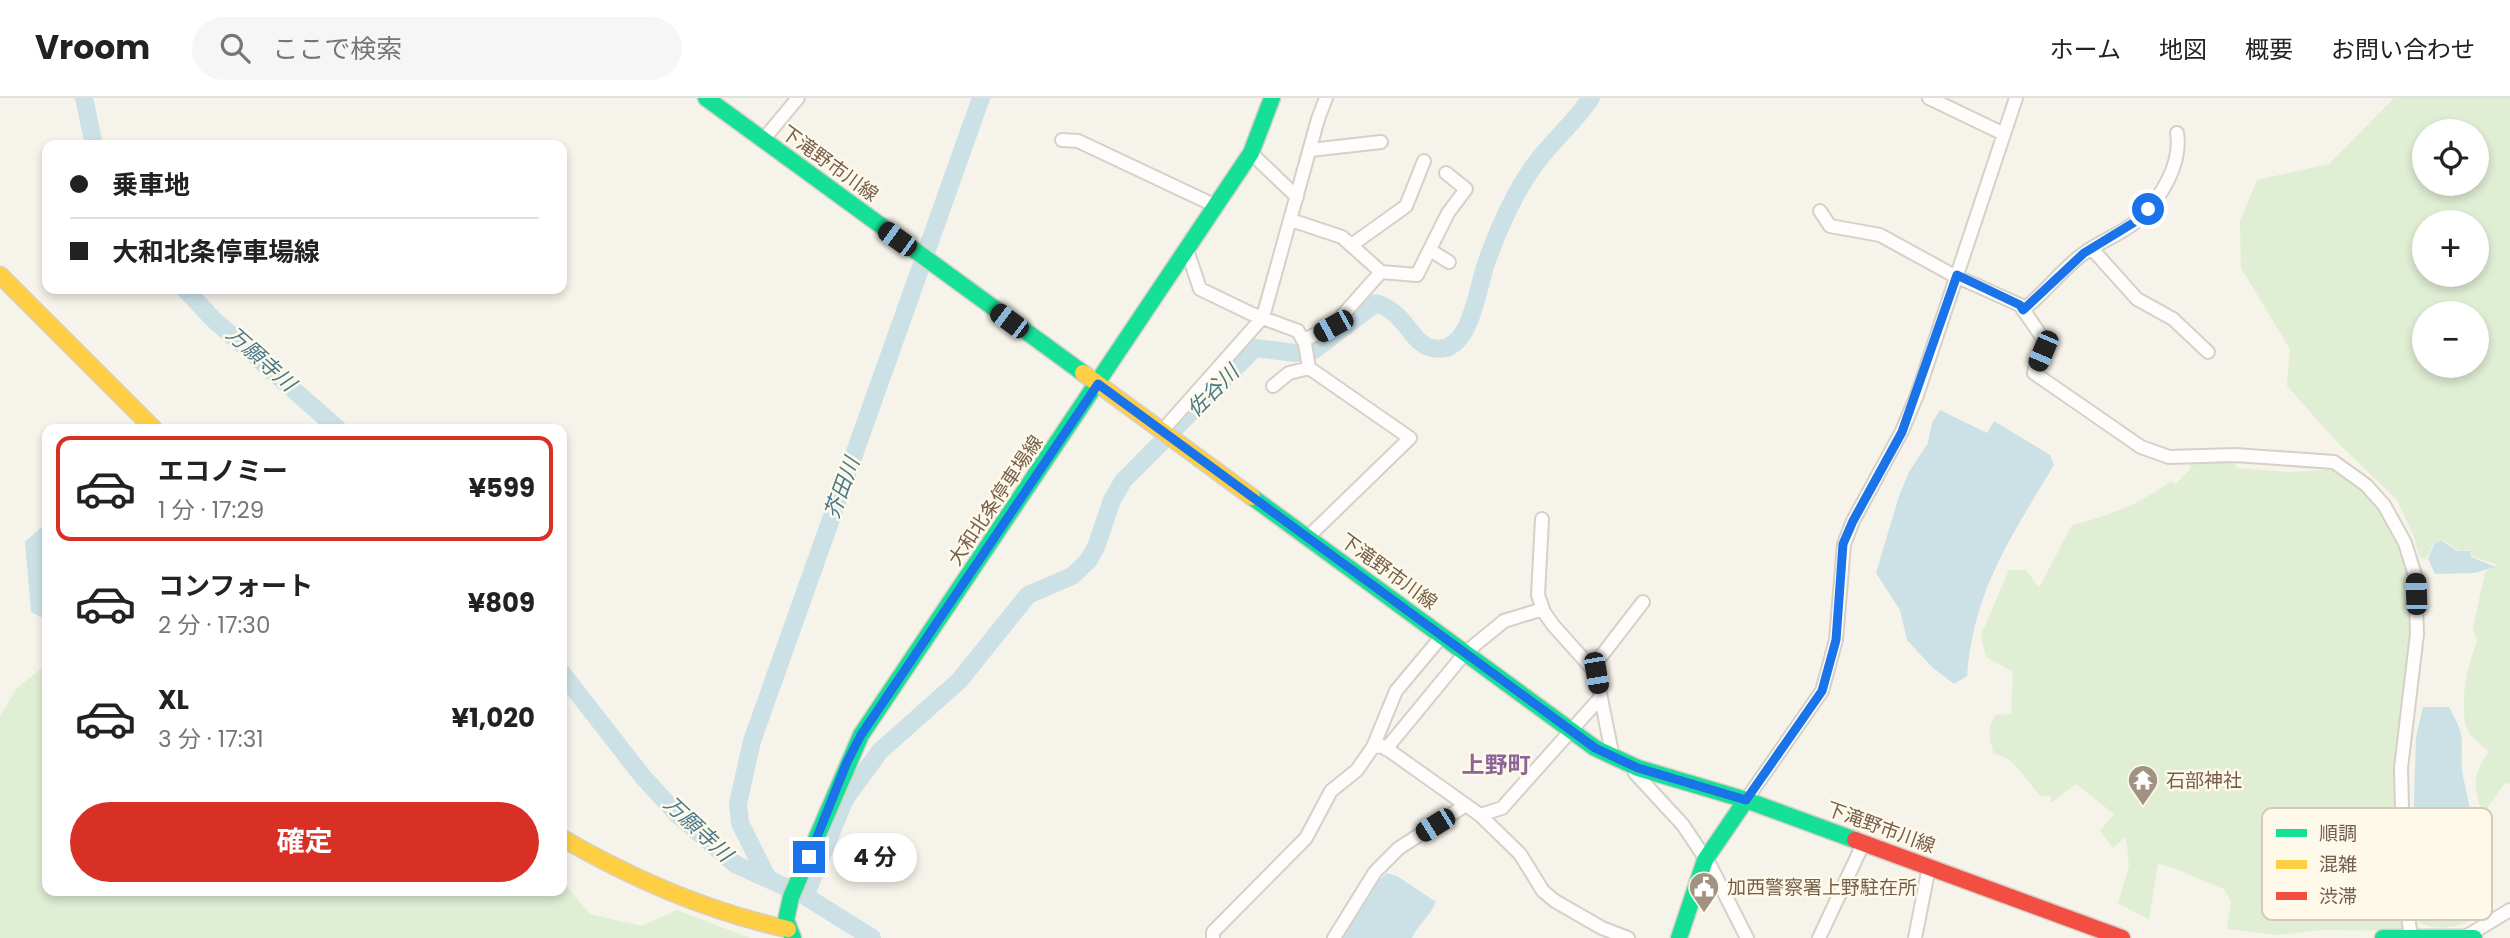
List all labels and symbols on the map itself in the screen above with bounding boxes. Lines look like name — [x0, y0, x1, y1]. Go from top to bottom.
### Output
street label: 下滝野市川線 — [776, 119, 884, 208]
route start — [2132, 193, 2164, 225]
car — [874, 218, 921, 260]
car — [986, 300, 1033, 342]
car — [1310, 307, 1357, 345]
water label: 万願寺川 — [220, 320, 304, 399]
car — [2026, 328, 2061, 374]
water label: 佐谷川 — [1180, 357, 1247, 423]
street label: 大和北条停車場線 — [942, 430, 1049, 571]
water label: 芥田川 — [817, 451, 867, 522]
street label: 下滝野市川線 — [1335, 527, 1443, 616]
car — [2405, 573, 2428, 615]
car — [1583, 650, 1610, 696]
district label: 上野町 — [1462, 749, 1531, 781]
temple icon: 石部神社 — [2126, 763, 2160, 807]
place label: 石部神社 — [2166, 767, 2242, 794]
water label: 万願寺川 — [658, 789, 740, 869]
street label: 下滝野市川線 — [1823, 795, 1939, 860]
car — [1412, 805, 1459, 845]
legend — [2262, 808, 2492, 920]
text: 順調 — [2319, 820, 2357, 847]
callout: 4 分 — [834, 832, 917, 882]
route end — [793, 841, 825, 873]
text: 混雑 — [2319, 851, 2357, 878]
public building icon: 加西警察署上野駐在所 — [1687, 870, 1721, 914]
place label: 加西警察署上野駐在所 — [1727, 874, 1917, 901]
text: 渋滞 — [2319, 883, 2357, 910]

